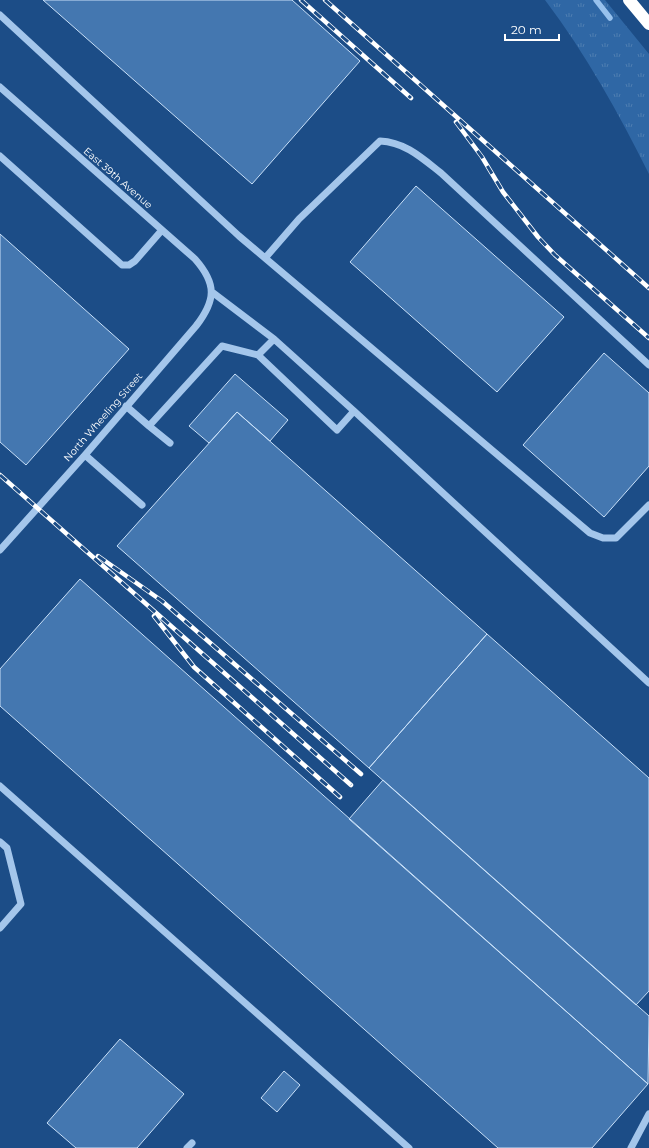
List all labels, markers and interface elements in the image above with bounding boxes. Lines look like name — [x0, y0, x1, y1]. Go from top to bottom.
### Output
scale bar — [505, 16, 559, 42]
text: 20 m — [511, 22, 542, 37]
street label: East 39th Avenue — [81, 145, 155, 211]
street label: North Wheeling Street — [61, 370, 145, 464]

